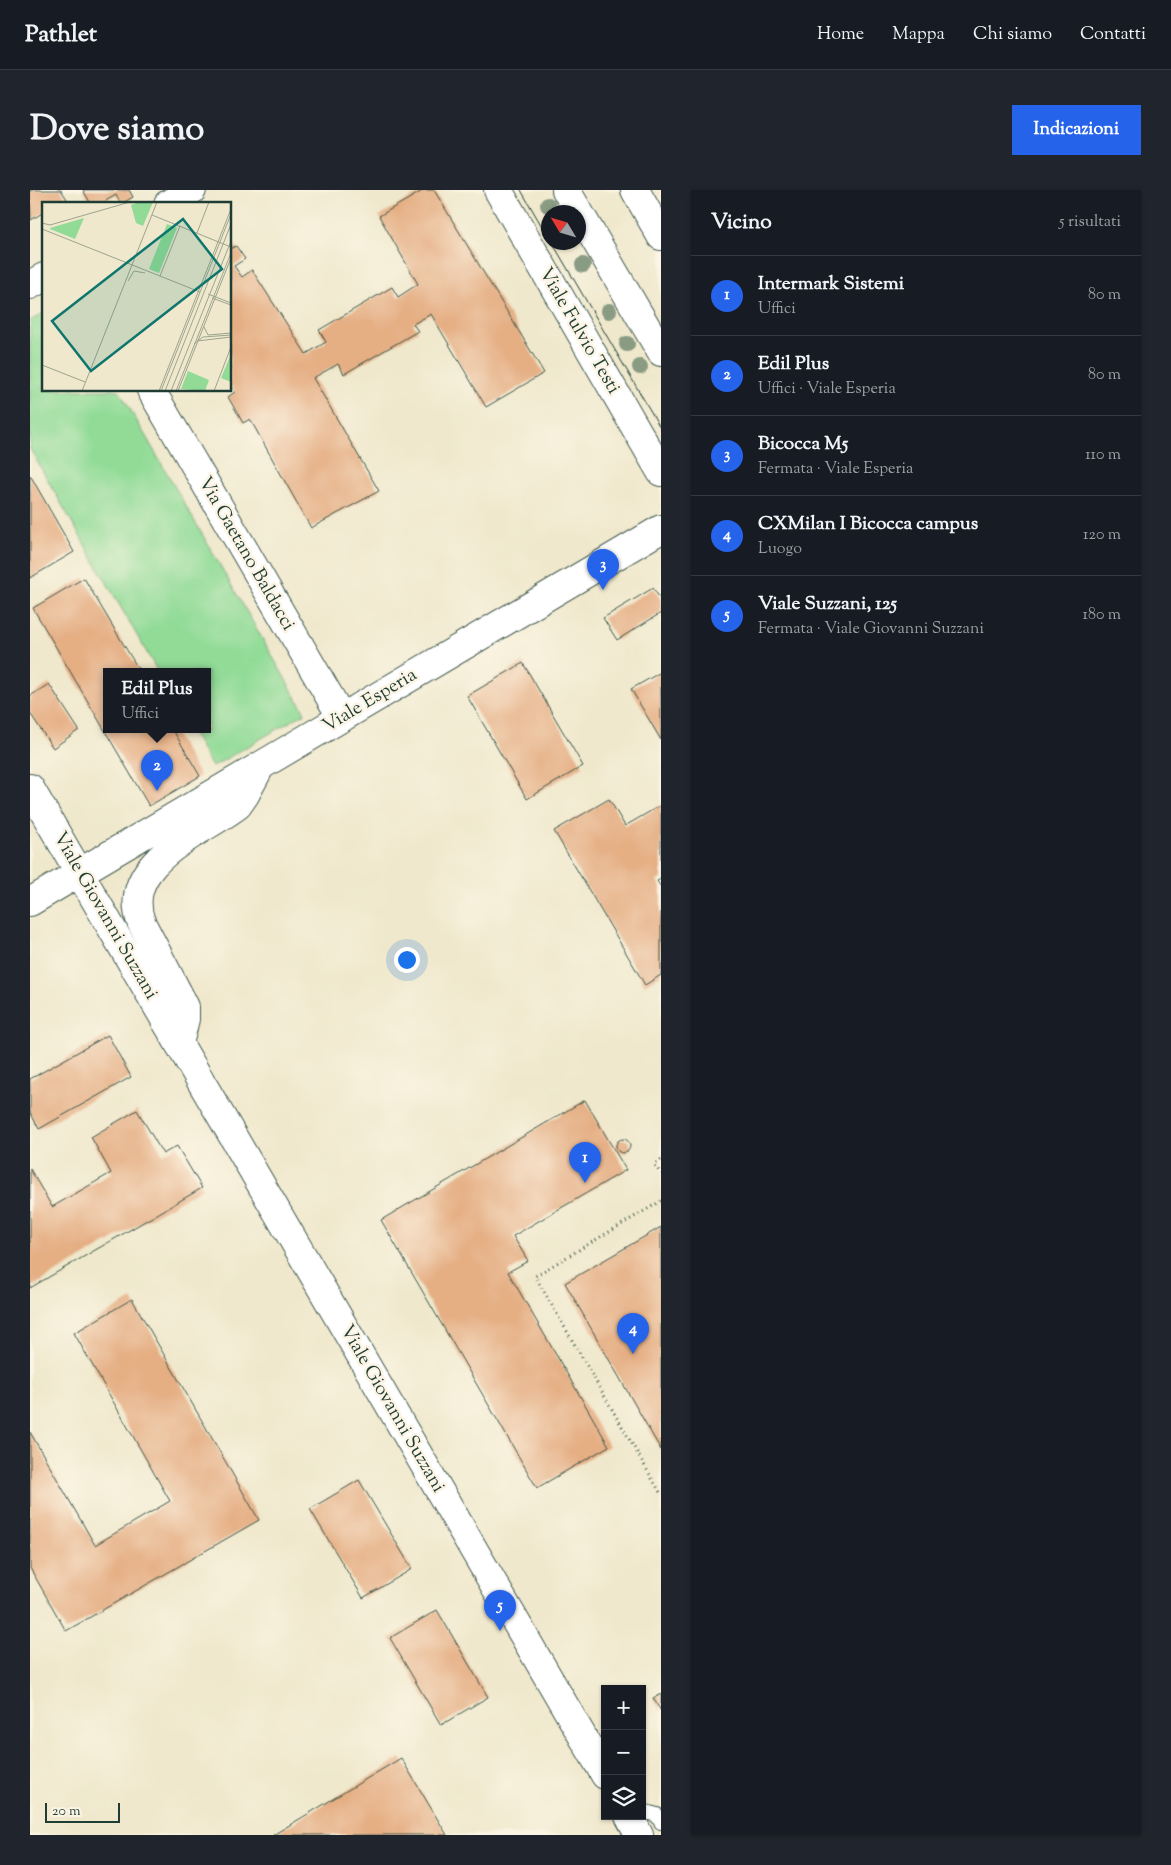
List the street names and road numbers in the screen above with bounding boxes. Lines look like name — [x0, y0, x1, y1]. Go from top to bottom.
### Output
street label: Viale Fulvio Testi — [532, 263, 626, 399]
street label: Via Gaetano Baldacci — [191, 472, 301, 636]
street label: Viale Esperia — [318, 662, 423, 740]
street label: Viale Giovanni Suzzani — [46, 827, 164, 1005]
street label: Viale Giovanni Suzzani — [333, 1320, 451, 1498]

